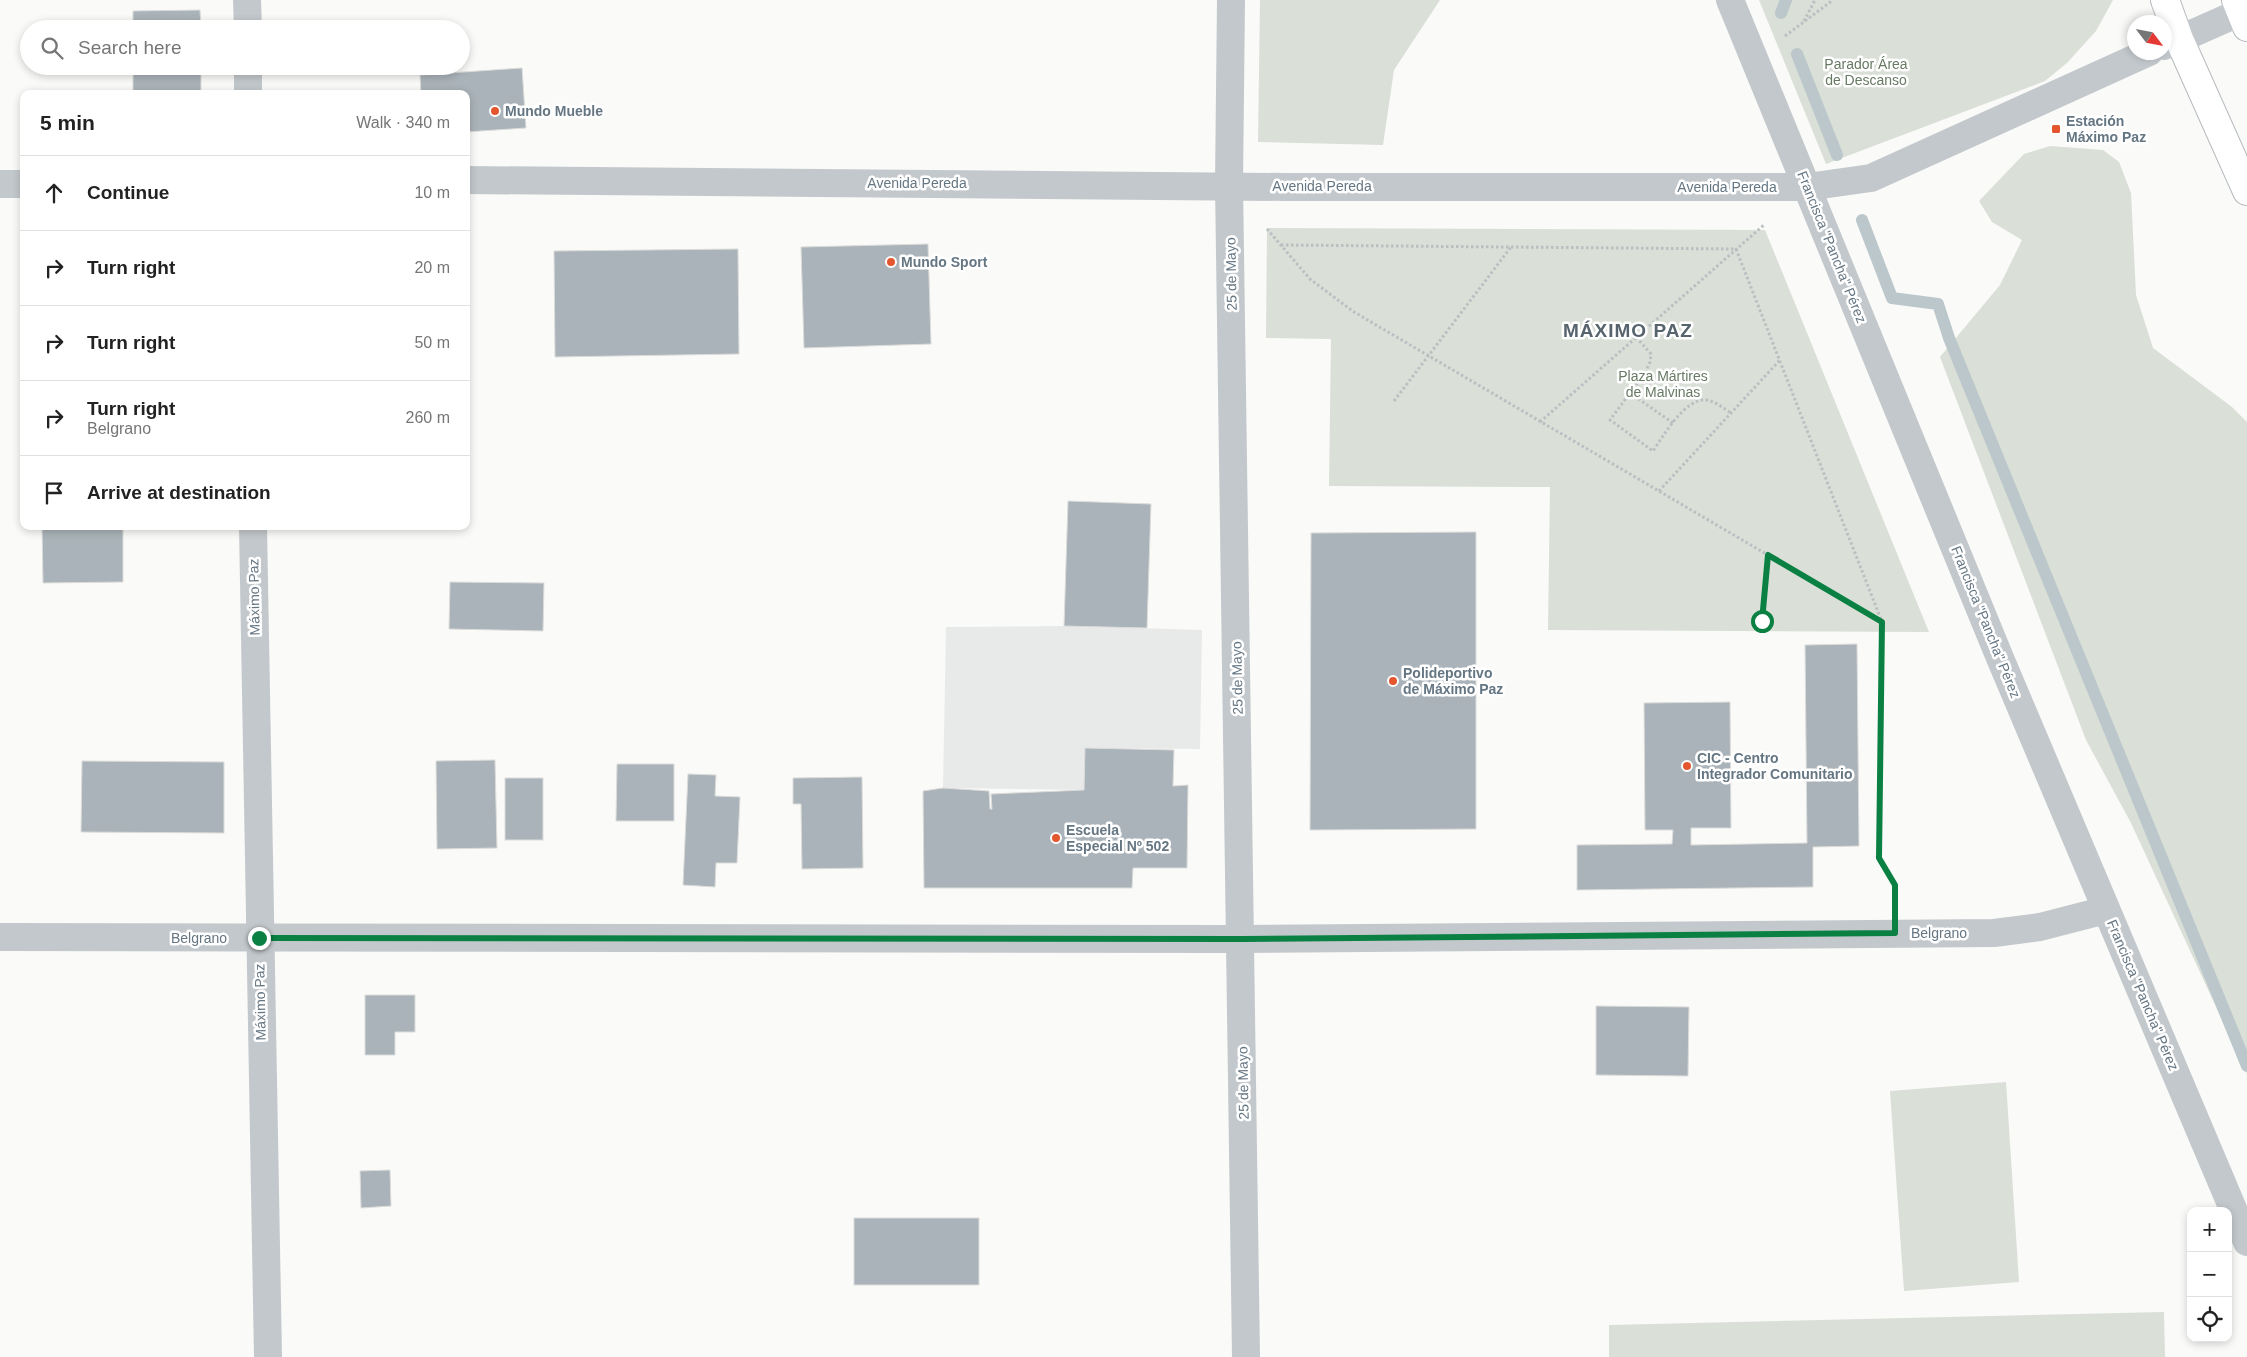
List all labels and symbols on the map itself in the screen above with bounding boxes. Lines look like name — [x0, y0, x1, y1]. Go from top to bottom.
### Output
north arrow — [2127, 15, 2172, 60]
park label: Parador Área de Descanso — [1824, 56, 1908, 88]
place label: Mundo Mueble — [505, 103, 603, 119]
marker: Mundo Mueble — [489, 105, 501, 117]
place label: Estación Máximo Paz — [2066, 113, 2146, 145]
marker: Estación Máximo Paz — [2050, 123, 2062, 135]
street label: Francisca "Pancha" Pérez — [1794, 169, 1870, 325]
street label: Avenida Pereda — [867, 175, 967, 191]
street label: Avenida Pereda — [1272, 178, 1372, 194]
street label: Avenida Pereda — [1677, 179, 1777, 195]
street label: 25 de Mayo — [1222, 237, 1240, 311]
place label: Mundo Sport — [901, 254, 988, 270]
marker: Mundo Sport — [885, 256, 897, 268]
district label: MÁXIMO PAZ — [1563, 320, 1693, 341]
park label: Plaza Mártires de Malvinas — [1618, 368, 1708, 400]
street label: Francisca "Pancha" Pérez — [1948, 544, 2024, 700]
street label: Máximo Paz — [245, 558, 263, 636]
route start — [1751, 610, 1774, 633]
street label: 25 de Mayo — [1228, 641, 1246, 715]
place label: Polideportivo de Máximo Paz — [1403, 665, 1503, 697]
marker: Polideportivo de Máximo Paz — [1387, 675, 1399, 687]
place label: CIC - Centro Integrador Comunitario — [1697, 750, 1853, 782]
marker: CIC - Centro Integrador Comunitario — [1681, 760, 1693, 772]
place label: Escuela Especial Nº 502 — [1066, 822, 1169, 854]
marker: Escuela Especial Nº 502 — [1050, 832, 1062, 844]
street label: Francisca "Pancha" Pérez — [2104, 917, 2182, 1073]
street label: Belgrano — [1911, 925, 1967, 941]
route end — [248, 927, 271, 950]
street label: Belgrano — [171, 930, 227, 946]
street label: Máximo Paz — [251, 963, 269, 1041]
street label: 25 de Mayo — [1234, 1046, 1252, 1120]

